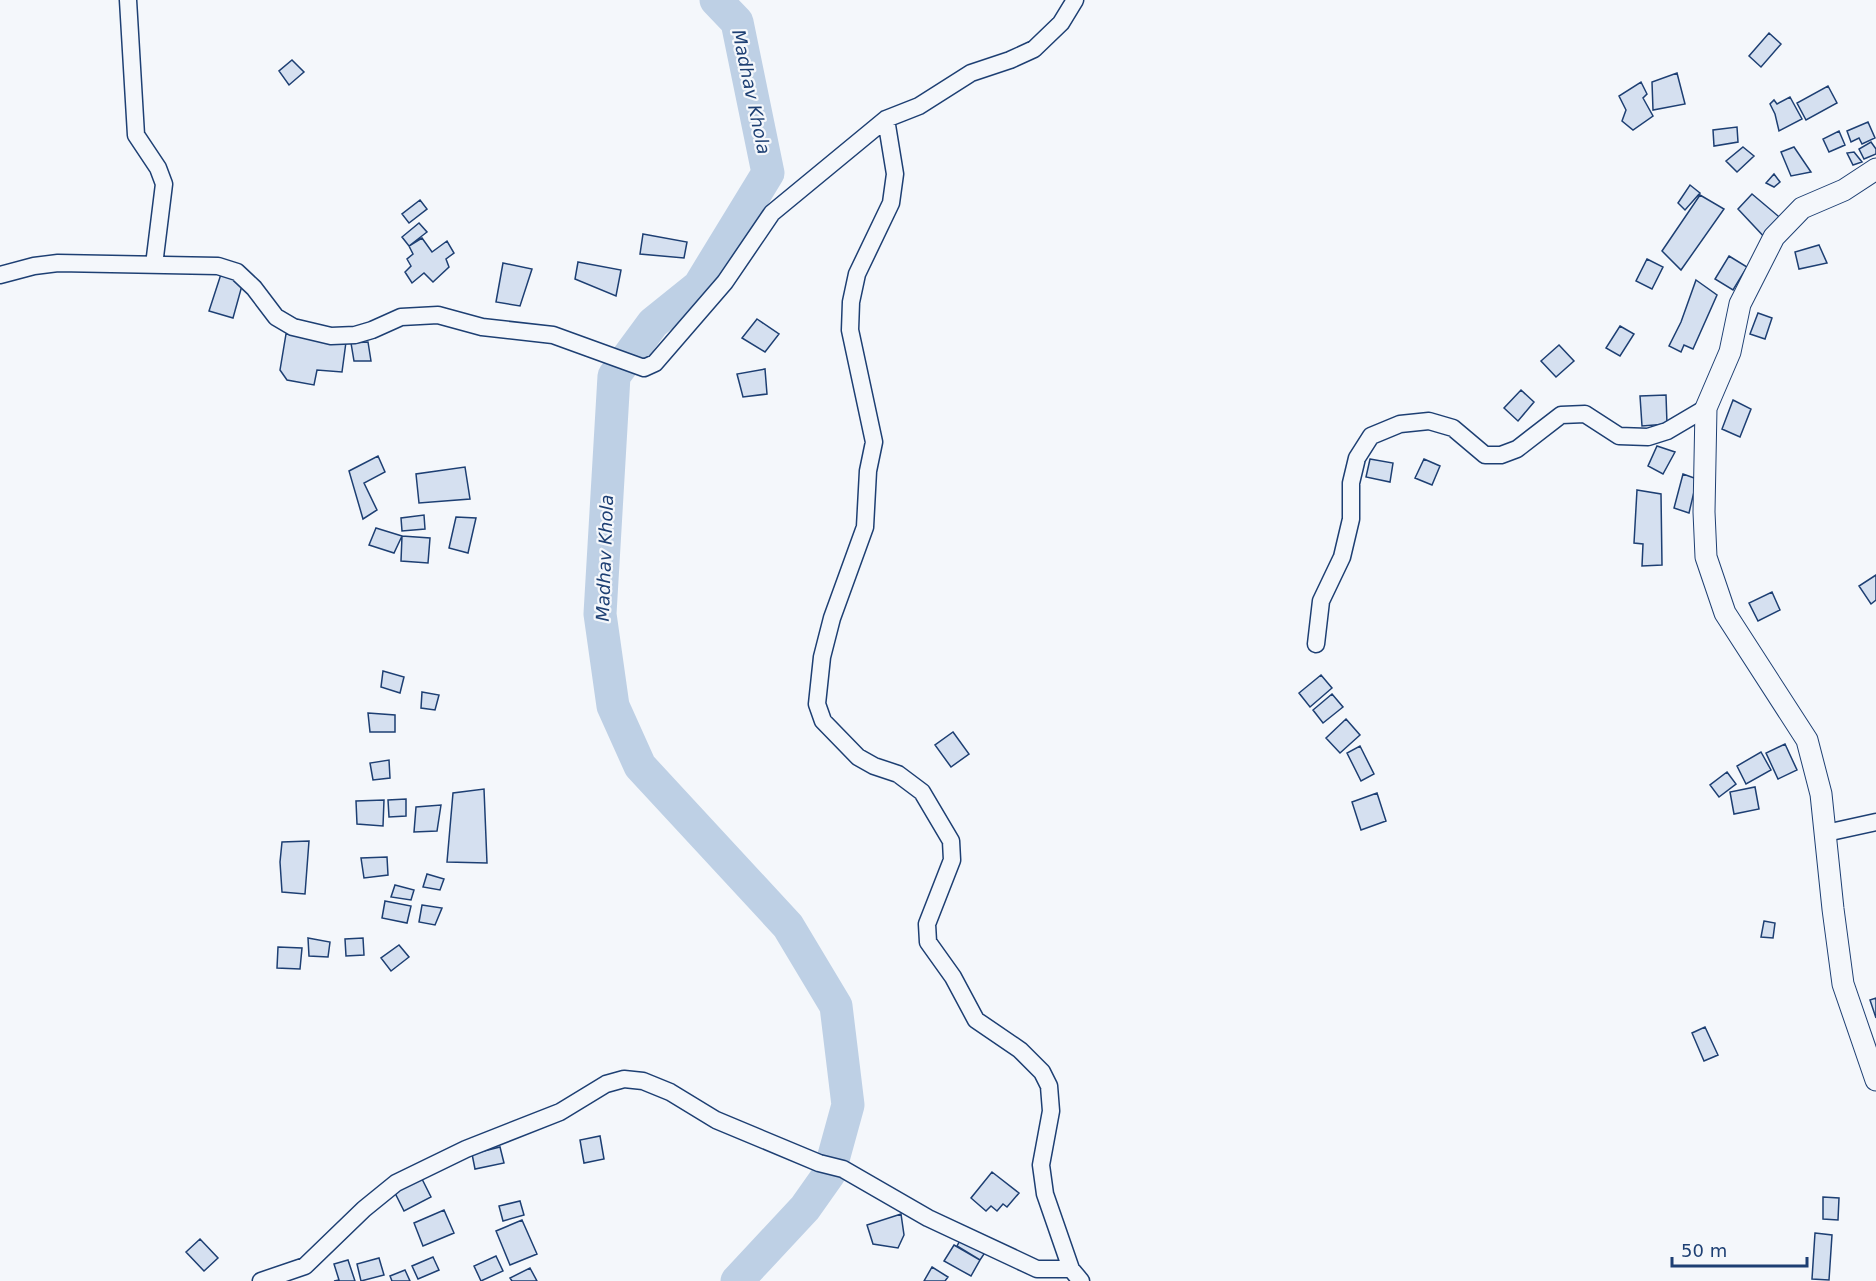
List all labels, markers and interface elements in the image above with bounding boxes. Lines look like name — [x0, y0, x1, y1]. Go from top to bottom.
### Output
water label: Madhav Khola — [728, 28, 775, 156]
water label: Madhav Khola — [592, 494, 617, 622]
scale bar — [1672, 1230, 1807, 1268]
text: 50 m — [1681, 1240, 1727, 1261]

